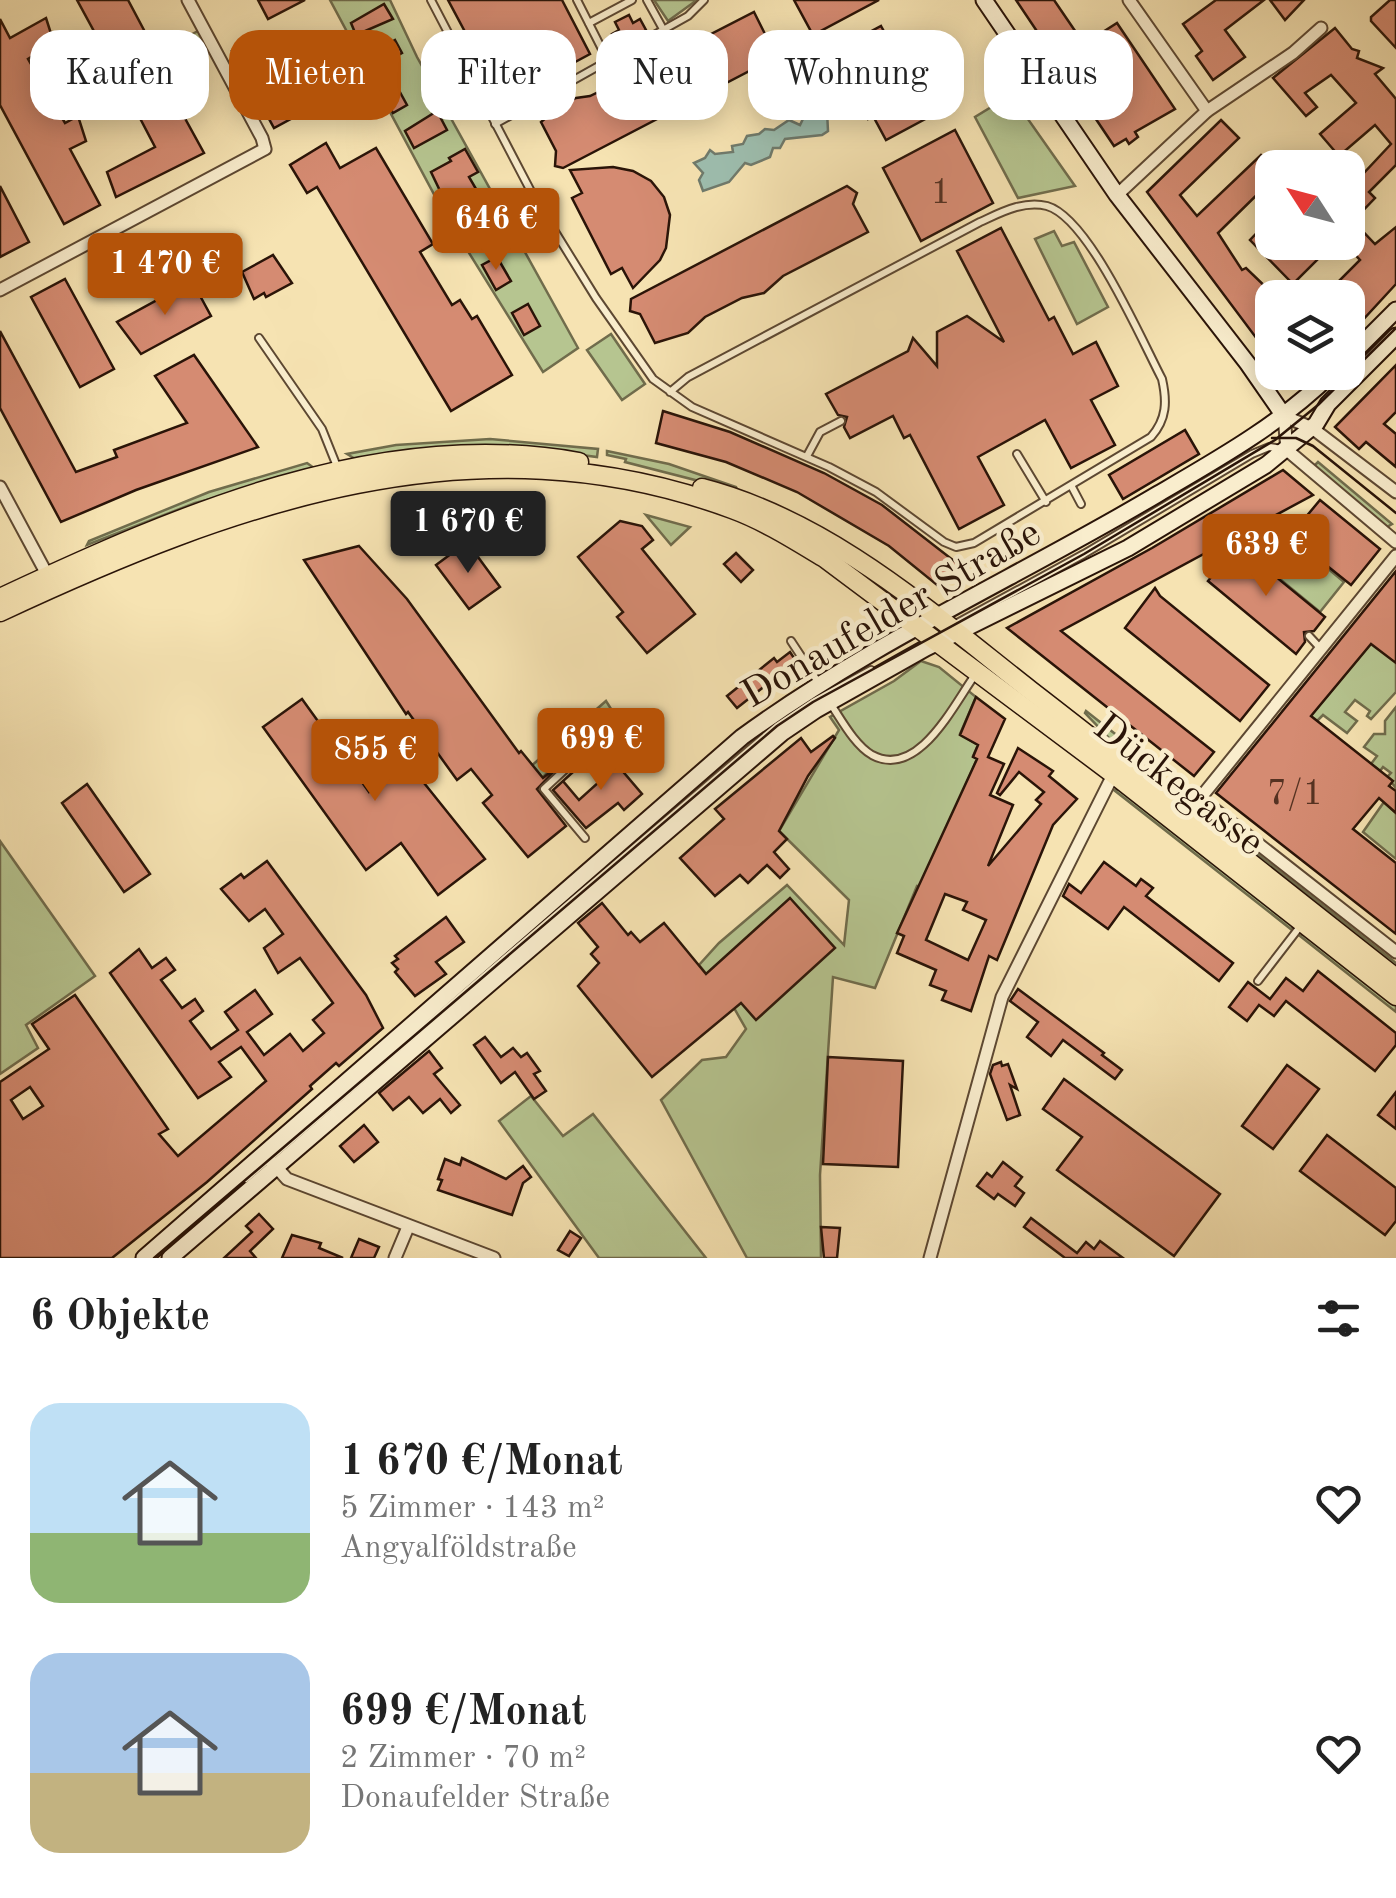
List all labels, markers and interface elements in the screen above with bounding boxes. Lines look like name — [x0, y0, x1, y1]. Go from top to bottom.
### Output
chip: Kaufen — [30, 30, 209, 120]
chip: Mieten — [229, 30, 401, 120]
chip: Filter — [421, 30, 576, 120]
chip: Neu — [596, 30, 728, 120]
chip: Wohnung — [748, 30, 964, 120]
chip: Haus — [984, 30, 1133, 120]
north arrow — [1255, 150, 1365, 260]
map controls — [1255, 150, 1365, 390]
house number: 1 — [931, 176, 951, 211]
pin: 646 € — [426, 188, 566, 273]
text: 646 € — [454, 204, 538, 236]
pin: 1 470 € — [73, 233, 257, 318]
text: 1 470 € — [110, 249, 220, 281]
button: layers — [1255, 280, 1365, 390]
pin: 1 670 € — [376, 491, 560, 576]
text: 1 670 € — [413, 507, 523, 539]
street label: Donaufelder Straße — [736, 514, 1048, 717]
pin: 639 € — [1196, 514, 1336, 599]
text: 639 € — [1224, 530, 1308, 562]
pin: 699 € — [531, 708, 671, 793]
street label: Dückegasse — [1085, 708, 1270, 865]
pin: 855 € — [305, 719, 445, 804]
text: 699 € — [559, 724, 643, 756]
text: 855 € — [333, 735, 417, 767]
house number: 7/1 — [1267, 777, 1323, 812]
icon: filters — [1311, 1291, 1366, 1346]
text: 6 Objekte — [30, 1297, 210, 1339]
text: 1 670 €/Monat — [340, 1442, 623, 1484]
icon: home — [110, 1443, 230, 1563]
icon: heart — [1311, 1476, 1366, 1531]
text: 5 Zimmer · 143 m² — [340, 1493, 605, 1525]
text: Angyalföldstraße — [340, 1533, 577, 1565]
text: 699 €/Monat — [340, 1692, 587, 1734]
icon: home — [110, 1693, 230, 1813]
icon: heart — [1311, 1726, 1366, 1781]
text: 2 Zimmer · 70 m² — [340, 1743, 586, 1775]
text: Donaufelder Straße — [340, 1783, 610, 1815]

